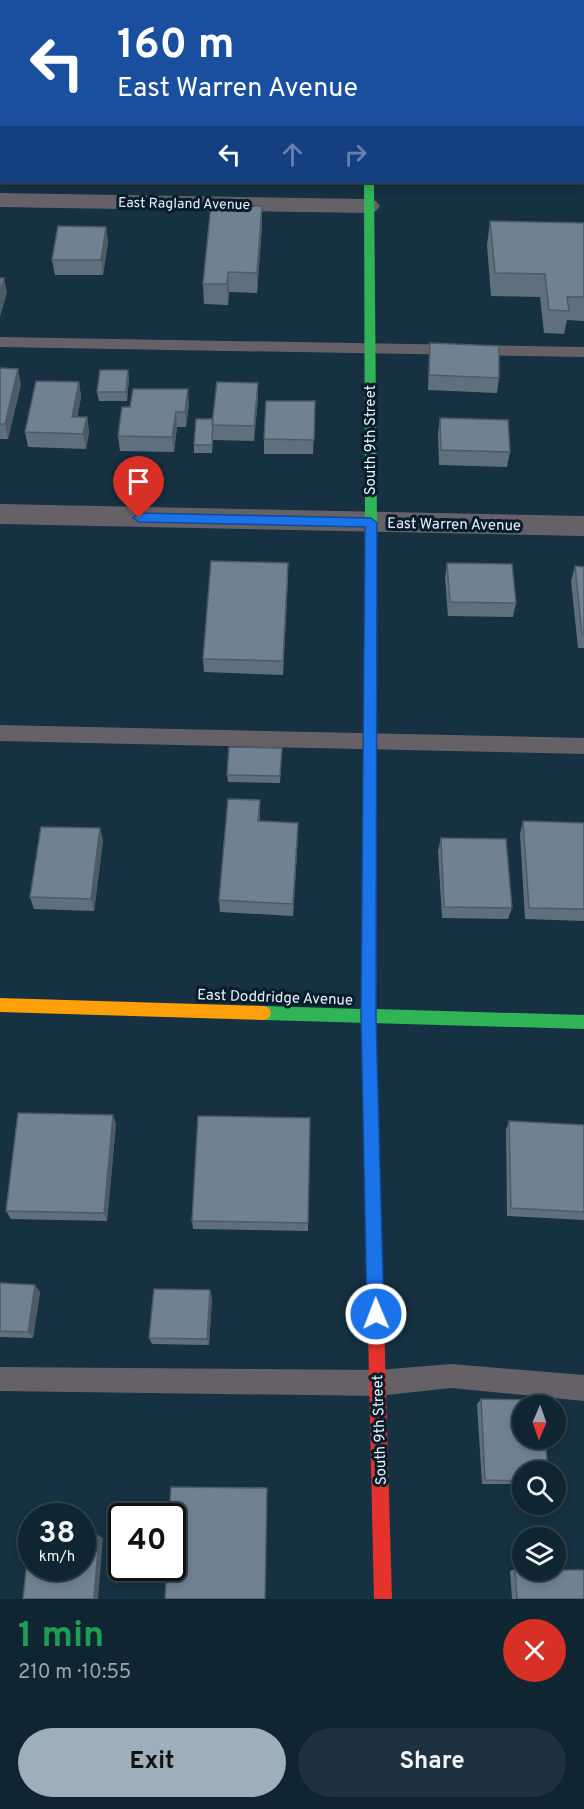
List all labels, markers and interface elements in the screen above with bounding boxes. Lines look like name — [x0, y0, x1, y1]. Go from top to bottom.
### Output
text: 160 m — [117, 20, 235, 73]
icon: left — [18, 24, 96, 102]
text: East Warren Avenue — [117, 72, 358, 106]
icon: left — [213, 138, 246, 171]
icon: ahead — [276, 138, 309, 171]
icon: right — [339, 138, 372, 171]
street label: East Ragland Avenue — [118, 195, 250, 214]
street label: South 9th Street — [362, 385, 381, 495]
pin — [113, 456, 164, 518]
icon: arrive — [122, 465, 155, 498]
street label: East Warren Avenue — [387, 515, 521, 536]
street label: East Doddridge Avenue — [197, 986, 353, 1011]
position arrow — [344, 1282, 408, 1346]
street label: South 9th Street — [369, 1374, 392, 1485]
north arrow — [512, 1395, 566, 1449]
map controls — [512, 1395, 566, 1581]
button: search — [512, 1461, 566, 1515]
speed limit sign: 40 — [108, 1503, 186, 1581]
text: 38 — [39, 1516, 75, 1553]
button: layers — [512, 1527, 566, 1581]
text: km/h — [39, 1548, 75, 1567]
text: 1 min — [18, 1614, 104, 1660]
button: close — [503, 1619, 566, 1682]
text: 210 m · 10:55 — [18, 1660, 131, 1686]
button: Exit — [18, 1728, 286, 1797]
button: Share — [298, 1728, 566, 1797]

